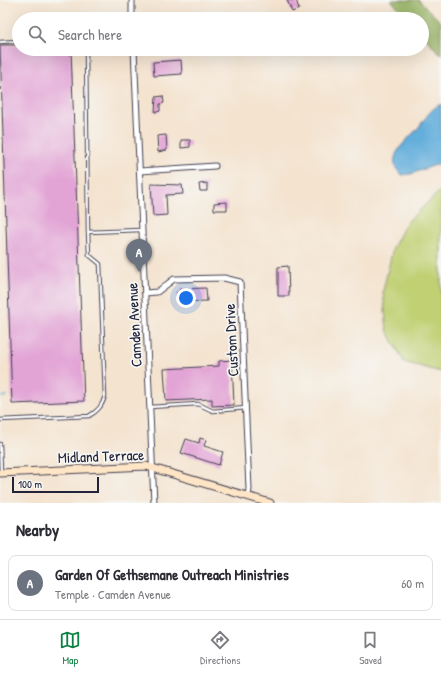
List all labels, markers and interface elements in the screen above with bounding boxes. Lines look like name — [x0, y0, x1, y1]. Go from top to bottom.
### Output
search box — [12, 12, 429, 56]
icon: search — [26, 23, 48, 45]
text: Search here — [58, 24, 122, 45]
pin: A — [126, 239, 152, 272]
street label: Camden Avenue — [121, 282, 147, 368]
your location — [176, 288, 196, 308]
street label: Custom Drive — [219, 303, 243, 377]
street label: Midland Terrace — [58, 444, 145, 468]
scale bar — [12, 475, 99, 494]
text: 100 m — [18, 477, 42, 491]
text: Nearby — [16, 518, 59, 541]
text: Garden Of Gethsemane Outreach Ministries — [55, 564, 289, 585]
text: A — [27, 574, 33, 592]
text: 60 m — [401, 574, 424, 592]
text: Temple · Camden Avenue — [55, 585, 171, 603]
tab: Map — [59, 629, 81, 667]
tab: Directions — [200, 629, 241, 667]
tab: Saved — [359, 629, 382, 667]

